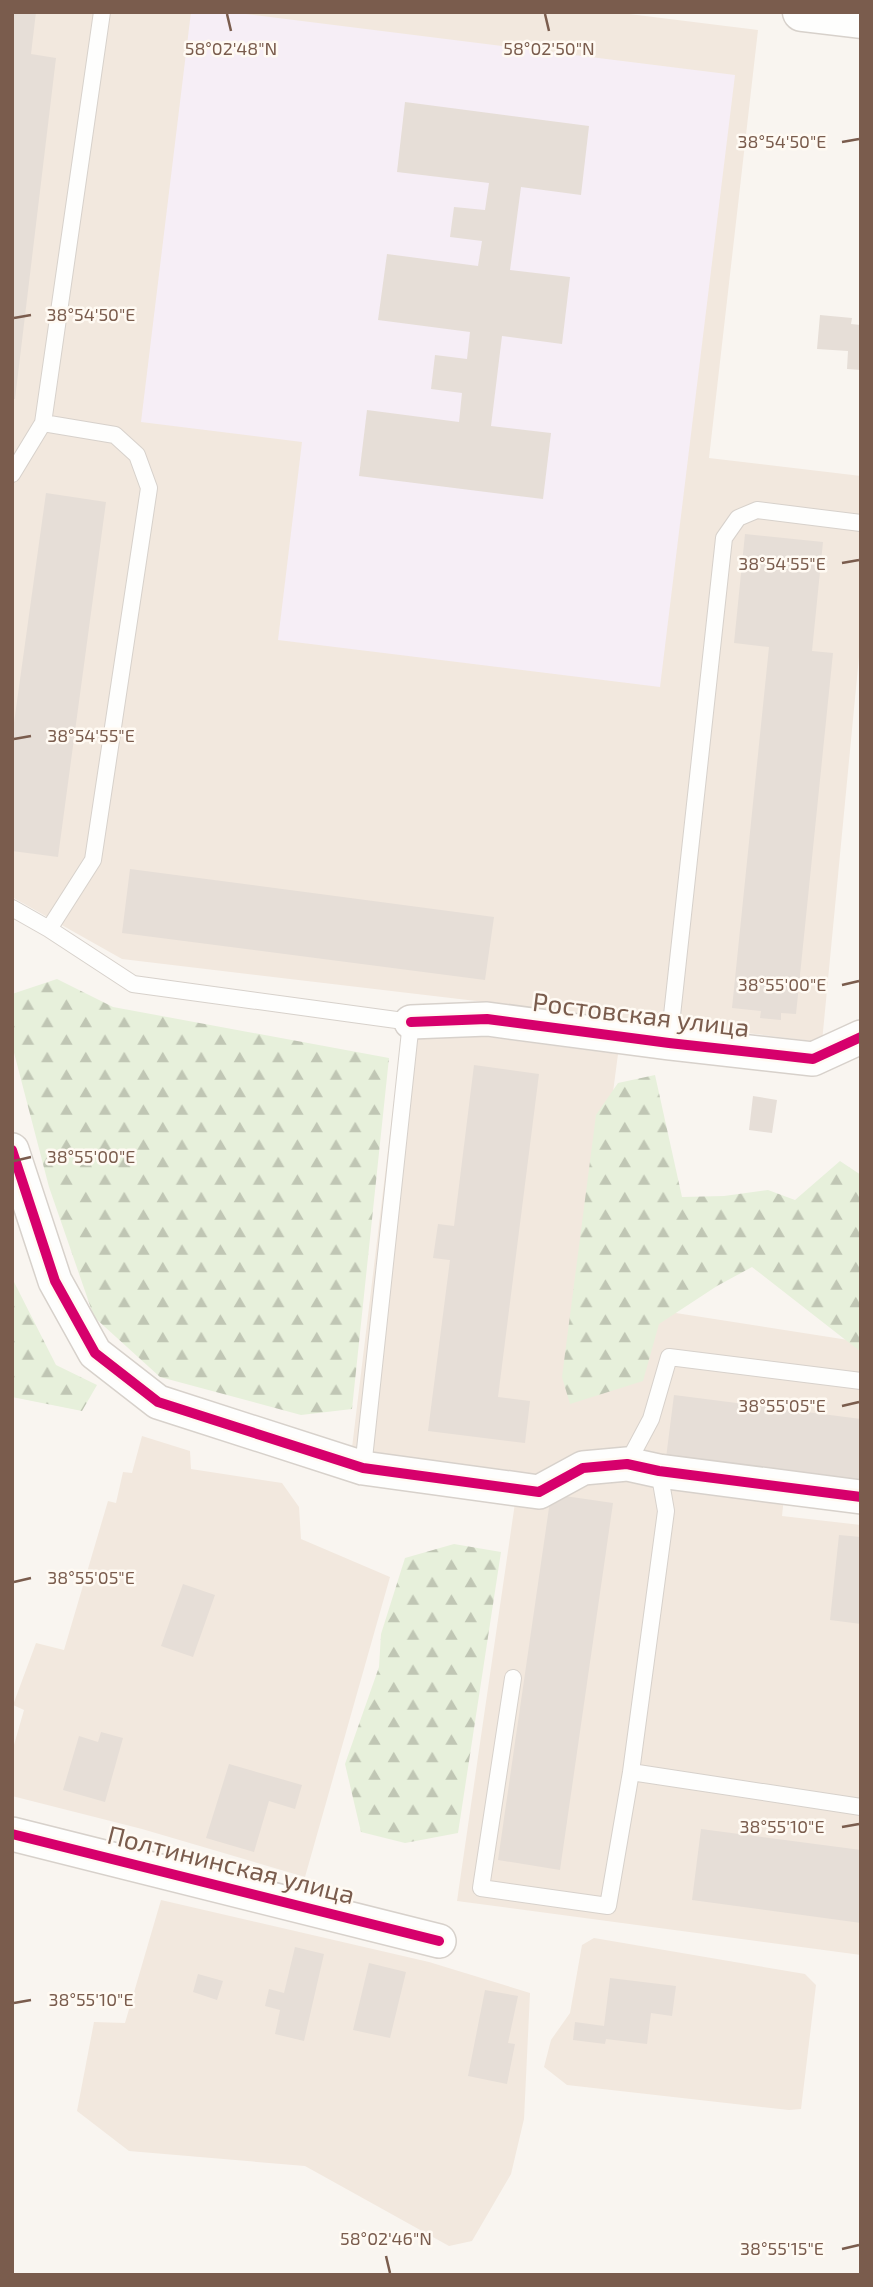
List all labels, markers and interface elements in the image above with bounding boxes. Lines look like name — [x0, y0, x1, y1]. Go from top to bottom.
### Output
text: 58°02'48"N — [185, 37, 277, 59]
text: 58°02'50"N — [503, 37, 595, 59]
text: 38°54'50"E — [738, 130, 826, 152]
text: 38°54'50"E — [47, 303, 135, 325]
text: 38°54'55"E — [738, 552, 826, 574]
text: 38°54'55"E — [47, 724, 135, 746]
text: 38°55'00"E — [738, 973, 826, 995]
street label: Ростовская улица — [531, 985, 751, 1043]
text: 38°55'00"E — [47, 1145, 135, 1167]
text: 38°55'05"E — [738, 1394, 826, 1416]
text: 38°55'05"E — [47, 1566, 135, 1588]
text: 38°55'10"E — [740, 1815, 824, 1837]
street label: Полтининская улица — [104, 1818, 358, 1910]
text: 38°55'10"E — [49, 1988, 133, 2010]
text: 58°02'46"N — [340, 2227, 432, 2249]
text: 38°55'15"E — [740, 2237, 824, 2259]

